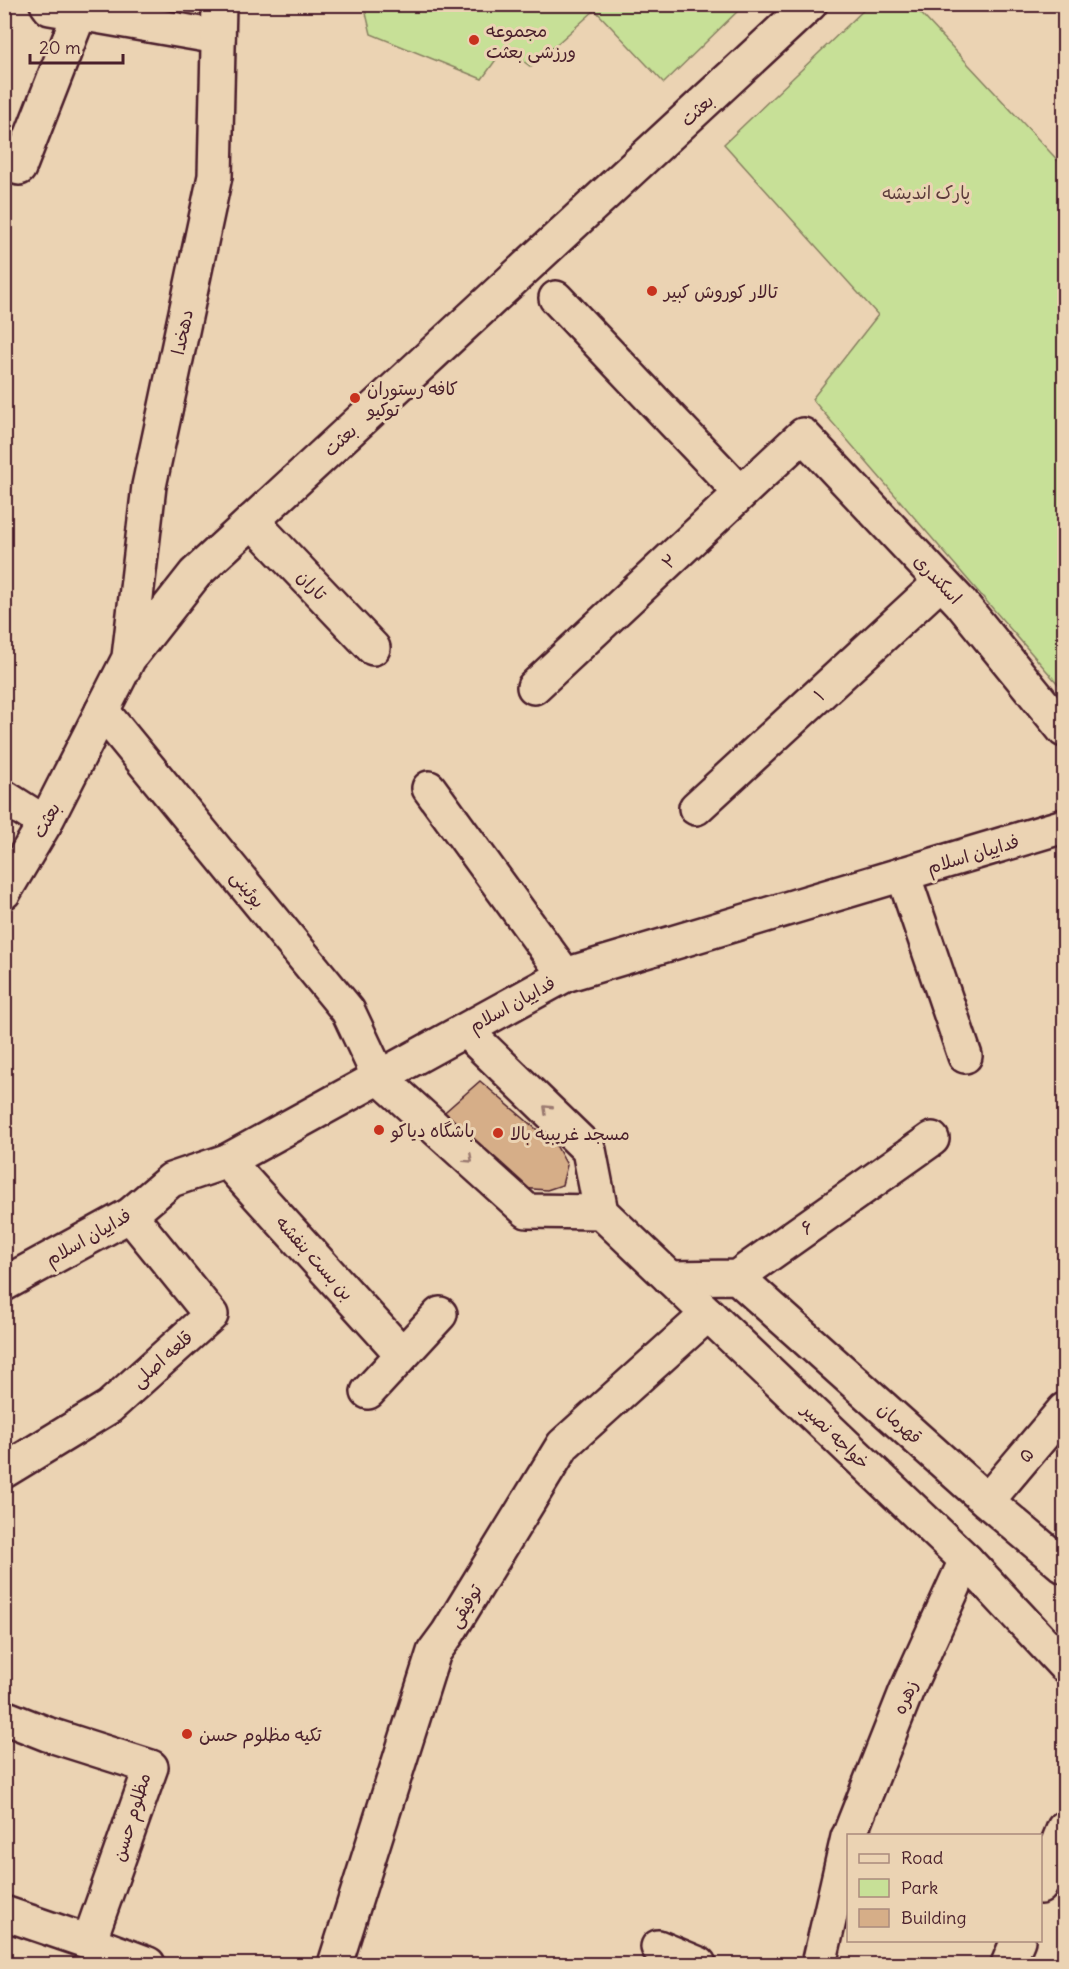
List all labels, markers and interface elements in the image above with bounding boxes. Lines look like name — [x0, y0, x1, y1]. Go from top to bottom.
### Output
place label: مجموعه ورزشی بعثت — [486, 19, 576, 63]
scale bar — [30, 27, 123, 65]
marker: مجموعه ورزشی بعثت — [467, 33, 481, 47]
text: 20 m — [39, 36, 81, 59]
street label: بعثت — [676, 89, 718, 131]
park label: پارک اندیشه — [882, 181, 970, 205]
place label: تالار کوروش کبیر — [662, 280, 778, 303]
marker: تالار کوروش کبیر — [645, 284, 659, 298]
street label: دهخدا — [166, 307, 198, 357]
place label: کافه رستوران توکیو — [366, 377, 458, 421]
marker: کافه رستوران توکیو — [348, 391, 362, 405]
street label: بعثت — [319, 419, 361, 461]
street label: ۲ — [657, 548, 681, 574]
street label: اسکندری — [909, 549, 967, 609]
street label: تاران — [292, 565, 332, 605]
street label: ۱ — [809, 684, 829, 706]
street label: بعثت — [27, 798, 65, 842]
street label: فداییان اسلام — [924, 829, 1023, 882]
street label: بوئینی — [226, 865, 270, 913]
street label: فداییان اسلام — [465, 971, 561, 1040]
one-way arrow — [543, 1106, 554, 1117]
place label: باشگاه دیاکو — [390, 1119, 475, 1143]
place label: مسجد غریبیه بالا — [510, 1122, 630, 1145]
marker: باشگاه دیاکو — [372, 1123, 386, 1137]
marker: مسجد غریبیه بالا — [491, 1126, 505, 1140]
one-way arrow — [462, 1152, 473, 1163]
street label: فداییان اسلام — [41, 1203, 136, 1273]
street label: بن بست بنفشه — [271, 1211, 359, 1305]
street label: ۶ — [796, 1214, 818, 1240]
street label: قلعه اصلی — [127, 1326, 197, 1392]
street label: خواجه نصیر — [796, 1397, 875, 1474]
street label: قهرمان — [873, 1397, 927, 1449]
street label: ۵ — [1013, 1443, 1039, 1467]
street label: توفیقی — [443, 1579, 487, 1632]
street label: زهره — [888, 1676, 922, 1718]
place label: تکیه مظلوم حسن — [199, 1723, 322, 1749]
marker: تکیه مظلوم حسن — [180, 1727, 194, 1741]
street label: مظلوم حسن — [107, 1770, 158, 1865]
legend — [847, 1834, 1042, 1942]
text: Road — [901, 1846, 944, 1869]
text: Park — [901, 1876, 938, 1899]
text: Building — [901, 1906, 966, 1929]

